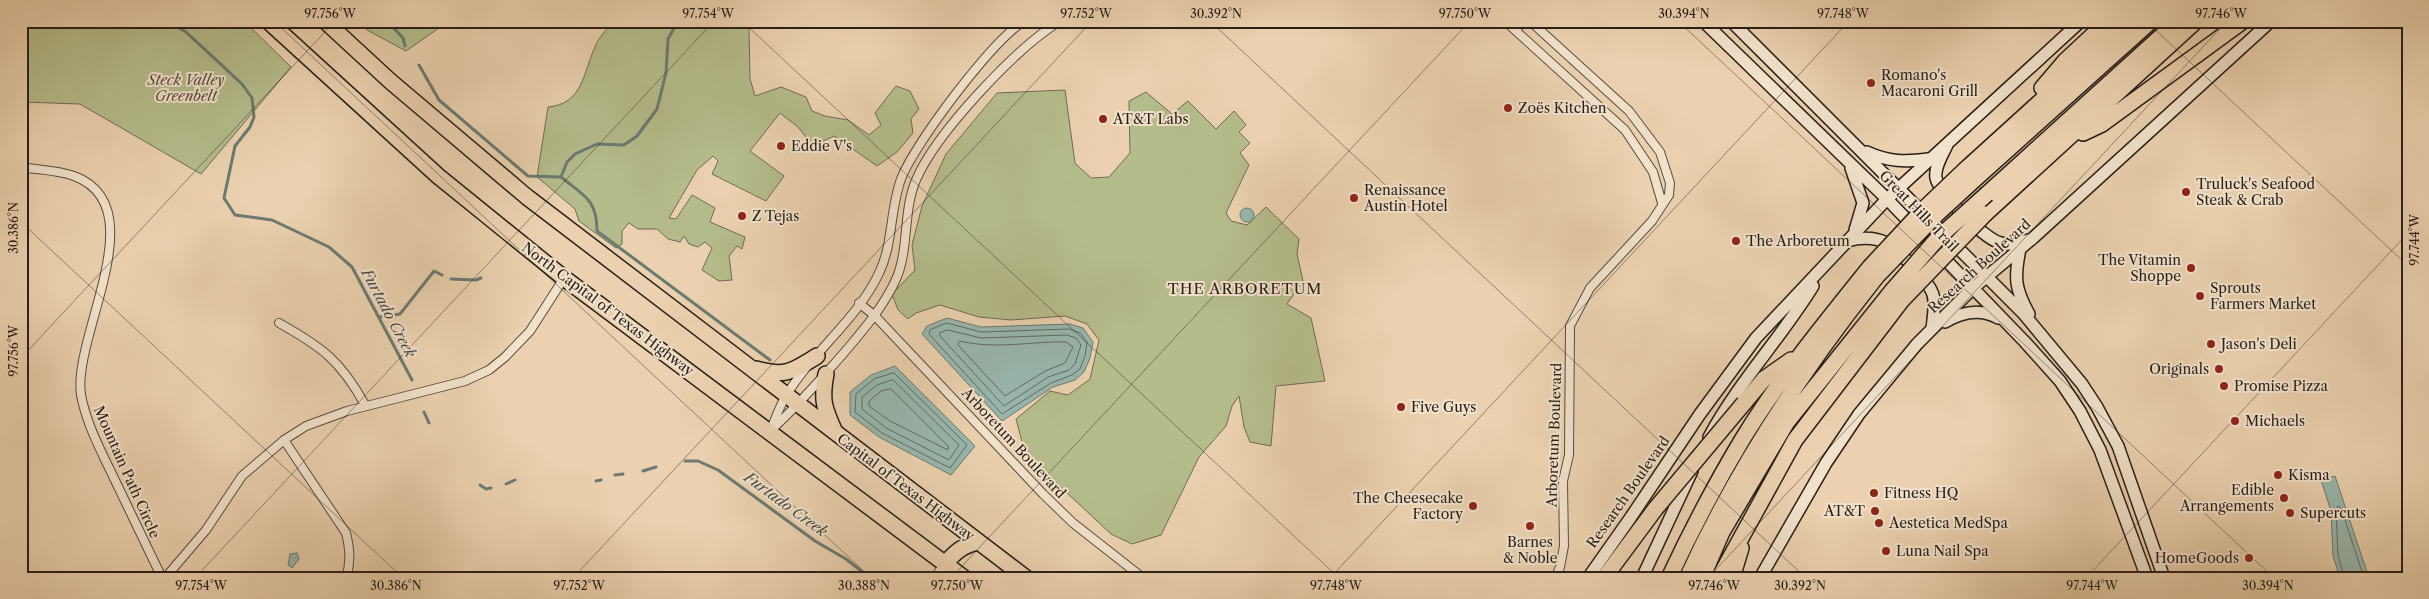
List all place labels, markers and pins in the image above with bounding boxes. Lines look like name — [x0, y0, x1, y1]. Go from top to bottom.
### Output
place label: Romano's Macaroni Grill — [1881, 66, 1978, 100]
marker: Romano's Macaroni Grill — [1865, 77, 1877, 89]
place label: Zoës Kitchen — [1518, 99, 1607, 117]
marker: Zoës Kitchen — [1502, 102, 1514, 114]
place label: AT&T Labs — [1112, 110, 1189, 128]
marker: AT&T Labs — [1097, 113, 1109, 125]
place label: Eddie V's — [791, 137, 852, 155]
marker: Eddie V's — [775, 140, 787, 152]
place label: Truluck's Seafood Steak & Crab — [2196, 175, 2316, 209]
place label: Renaissance Austin Hotel — [1363, 181, 1448, 215]
marker: Truluck's Seafood Steak & Crab — [2180, 186, 2192, 198]
marker: Renaissance Austin Hotel — [1348, 192, 1360, 204]
place label: Z Tejas — [752, 207, 799, 225]
marker: Z Tejas — [736, 210, 748, 222]
place label: The Arboretum — [1746, 232, 1850, 250]
marker: The Arboretum — [1730, 235, 1742, 247]
place label: The Vitamin Shoppe — [2098, 251, 2181, 285]
marker: The Vitamin Shoppe — [2185, 262, 2197, 274]
place label: Sprouts Farmers Market — [2210, 279, 2316, 313]
marker: Sprouts Farmers Market — [2194, 290, 2206, 302]
place label: Jason's Deli — [2219, 335, 2297, 353]
marker: Jason's Deli — [2205, 338, 2217, 350]
place label: Originals — [2149, 360, 2209, 378]
marker: Originals — [2213, 363, 2225, 375]
place label: Promise Pizza — [2234, 377, 2328, 395]
marker: Promise Pizza — [2218, 380, 2230, 392]
place label: Five Guys — [1411, 398, 1476, 416]
marker: Five Guys — [1395, 401, 1407, 413]
place label: Michaels — [2245, 412, 2305, 430]
marker: Michaels — [2229, 415, 2241, 427]
place label: Kisma — [2288, 466, 2330, 484]
marker: Kisma — [2272, 469, 2284, 481]
place label: Edible Arrangements — [2179, 481, 2274, 515]
place label: Fitness HQ — [1884, 484, 1959, 502]
marker: Fitness HQ — [1868, 487, 1880, 499]
place label: The Cheesecake Factory — [1353, 489, 1463, 523]
marker: Edible Arrangements — [2278, 492, 2290, 504]
marker: The Cheesecake Factory — [1467, 500, 1479, 512]
place label: AT&T — [1823, 502, 1866, 520]
place label: Supercuts — [2300, 504, 2366, 522]
marker: AT&T — [1869, 505, 1881, 517]
marker: Supercuts — [2284, 507, 2296, 519]
place label: Aestetica MedSpa — [1888, 514, 2008, 532]
marker: Aestetica MedSpa — [1873, 517, 1885, 529]
marker: Barnes & Noble — [1524, 520, 1536, 532]
place label: Barnes & Noble — [1502, 533, 1558, 567]
place label: Luna Nail Spa — [1896, 542, 1989, 560]
marker: Luna Nail Spa — [1880, 545, 1892, 557]
place label: HomeGoods — [2155, 549, 2239, 567]
marker: HomeGoods — [2243, 552, 2255, 564]

